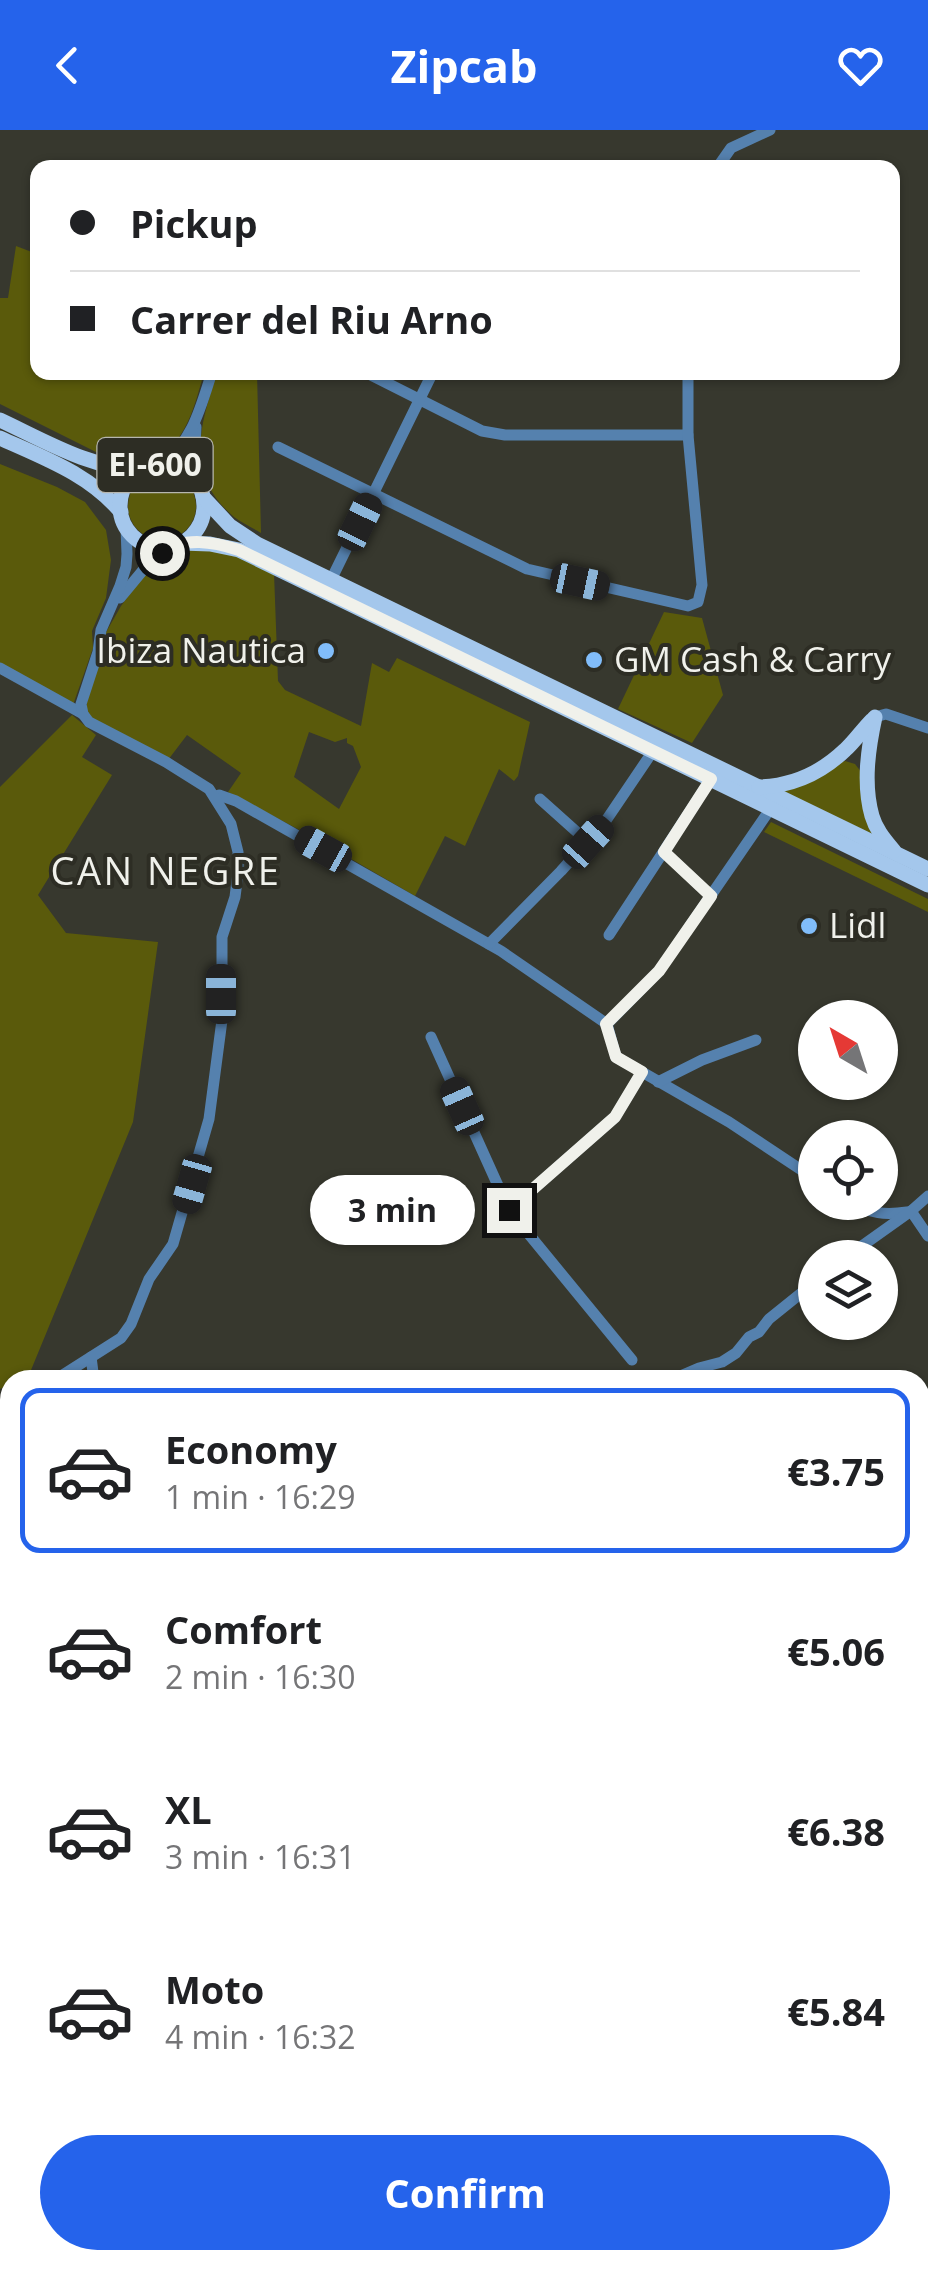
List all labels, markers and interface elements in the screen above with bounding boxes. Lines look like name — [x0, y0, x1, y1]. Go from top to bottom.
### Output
text: Zipcab — [390, 35, 538, 96]
icon: back — [40, 38, 95, 93]
icon: heart — [833, 38, 888, 93]
text: Pickup — [130, 197, 258, 249]
text: Carrer del Riu Arno — [130, 293, 493, 345]
road number: EI-600 — [98, 438, 212, 492]
car — [333, 488, 387, 556]
route start — [140, 531, 185, 576]
car — [548, 561, 612, 603]
place label: Ibiza Nautica — [96, 626, 306, 673]
place label: GM Cash & Carry — [614, 635, 891, 682]
marker: Ibiza Nautica — [315, 640, 337, 662]
marker: GM Cash & Carry — [583, 649, 605, 671]
car — [557, 810, 619, 874]
car — [289, 821, 357, 877]
district label: CAN NEGRE — [51, 844, 281, 896]
place label: Lidl — [829, 901, 886, 948]
marker: Lidl — [798, 915, 820, 937]
car — [206, 964, 236, 1024]
north arrow — [798, 1000, 898, 1100]
map controls — [798, 1000, 898, 1340]
car — [436, 1072, 488, 1140]
button: locate — [798, 1120, 898, 1220]
car — [169, 1151, 215, 1217]
callout: 3 min — [309, 1175, 474, 1245]
text: 3 min — [348, 1188, 437, 1231]
route end — [487, 1188, 532, 1233]
button: layers — [798, 1240, 898, 1340]
text: Economy — [165, 1423, 337, 1475]
icon: car — [45, 1426, 135, 1516]
text: €3.75 — [787, 1445, 885, 1497]
text: 1 min · 16:29 — [165, 1475, 356, 1518]
text: Comfort — [165, 1603, 322, 1655]
icon: car — [45, 1606, 135, 1696]
text: €5.06 — [787, 1625, 885, 1677]
text: 2 min · 16:30 — [165, 1655, 356, 1698]
text: XL — [165, 1783, 212, 1835]
icon: car — [45, 1786, 135, 1876]
text: €6.38 — [787, 1805, 885, 1857]
text: 3 min · 16:31 — [165, 1835, 356, 1878]
text: Moto — [165, 1963, 264, 2015]
icon: car — [45, 1966, 135, 2056]
text: €5.84 — [787, 1985, 885, 2037]
text: 4 min · 16:32 — [165, 2015, 356, 2058]
button: Confirm — [40, 2135, 890, 2250]

